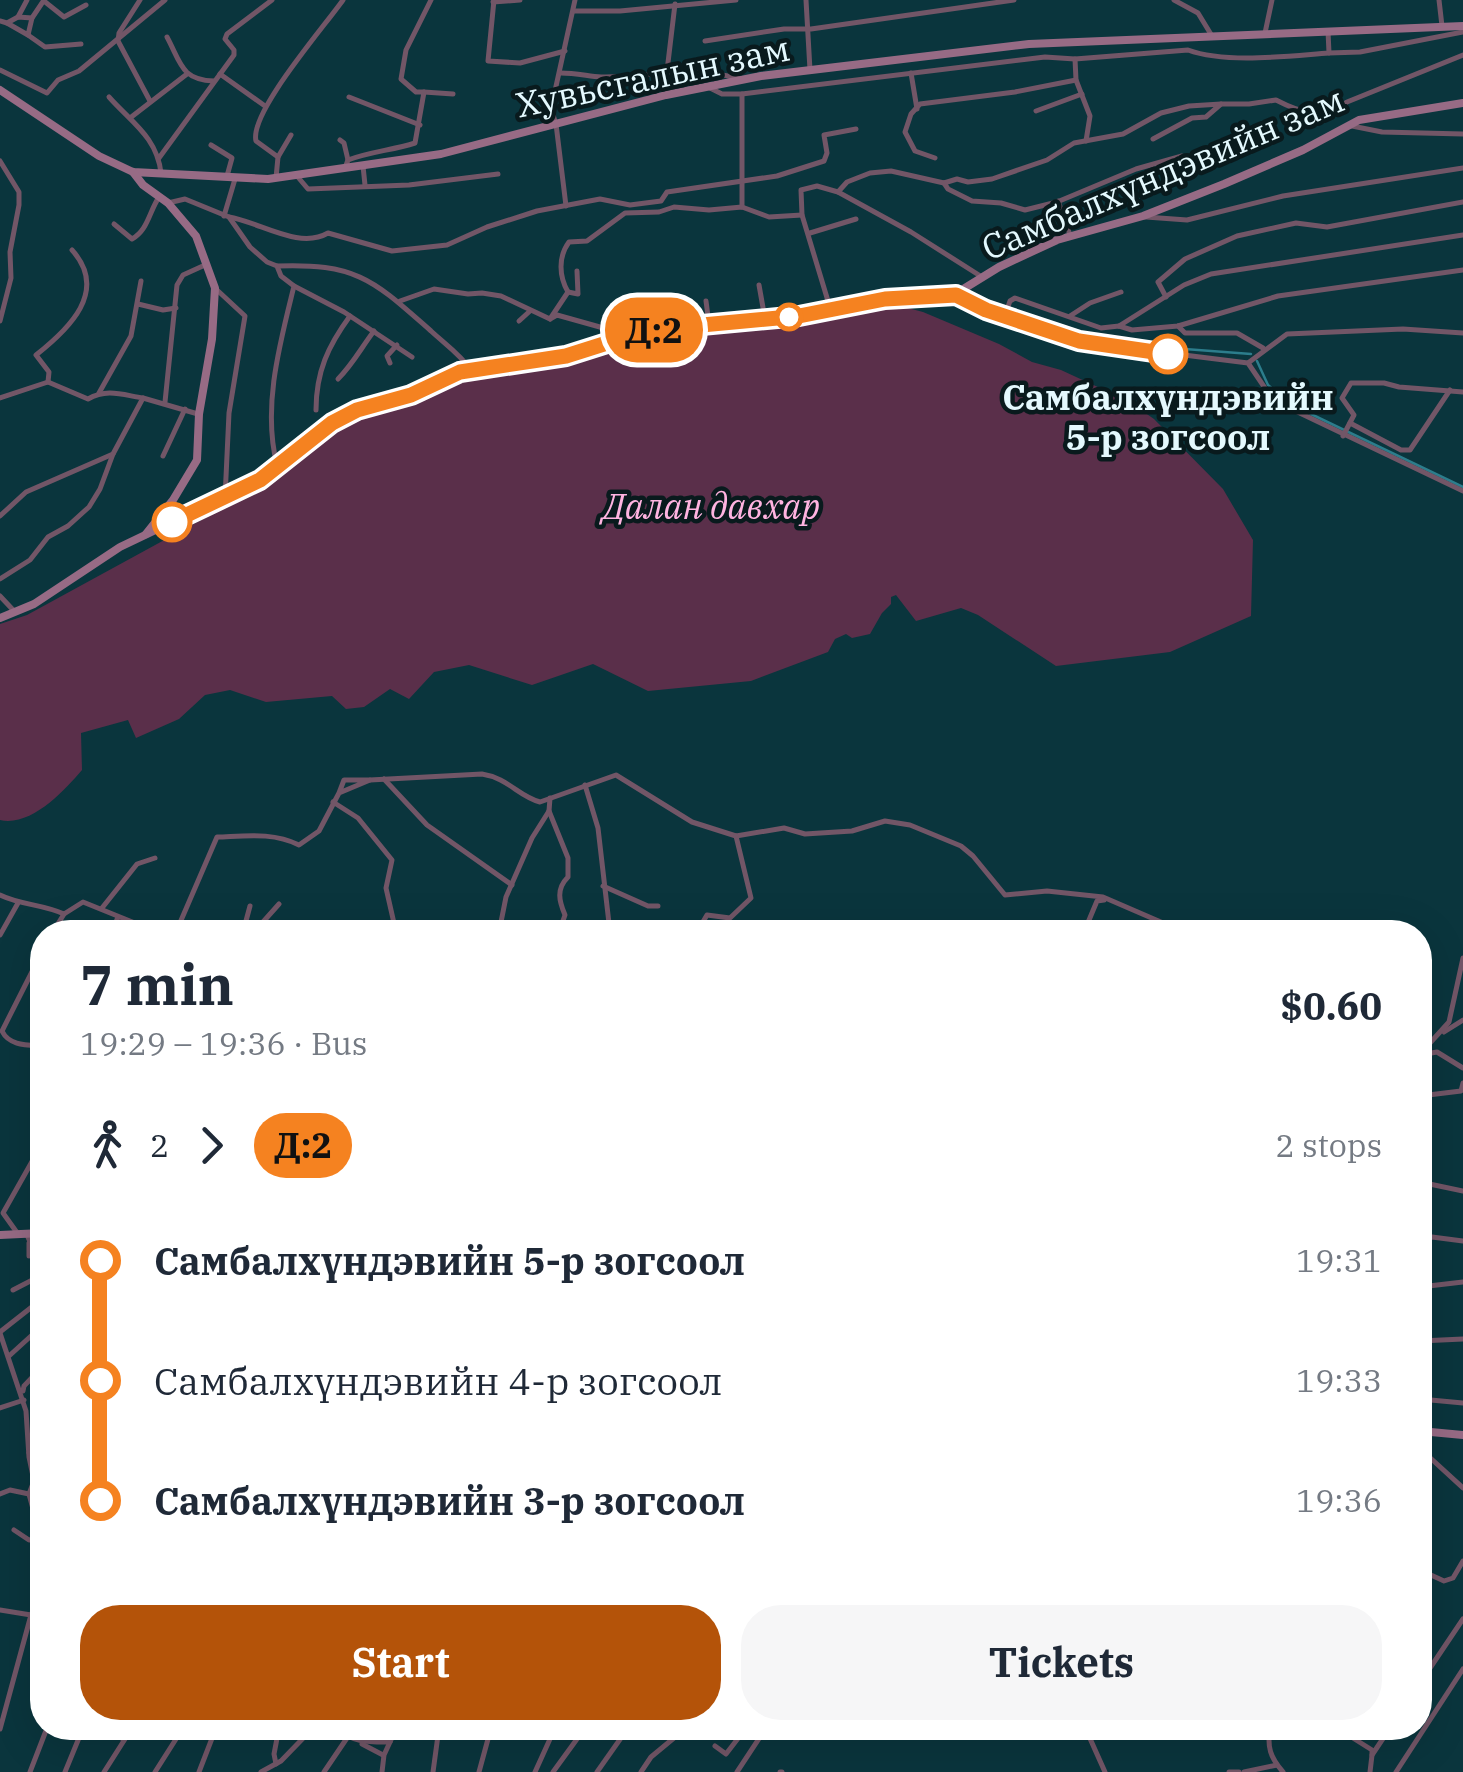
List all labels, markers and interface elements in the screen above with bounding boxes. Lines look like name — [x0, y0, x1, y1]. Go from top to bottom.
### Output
street label: Хувьсгалын зам — [512, 25, 794, 127]
street label: Самбалхүндэвийн зам — [974, 76, 1351, 270]
line badge: Д:2 — [596, 298, 712, 362]
unlabelled marker — [776, 304, 802, 330]
text: Д:2 — [625, 307, 683, 353]
marker: Самбалхүндэвийн 5-р зогсоол — [1149, 335, 1187, 373]
place label: Самбалхүндэвийн 5-р зогсоол — [1002, 374, 1334, 460]
park label: Далан давхар — [598, 483, 820, 529]
unlabelled marker — [153, 503, 191, 541]
text: 7 min — [80, 949, 234, 1020]
text: $0.60 — [1280, 981, 1382, 1030]
text: 19:29 – 19:36 · Bus — [80, 1022, 367, 1064]
icon: walk — [80, 1118, 135, 1173]
icon: forward — [184, 1118, 239, 1173]
text: Д:2 — [274, 1122, 332, 1168]
text: 2 — [150, 1124, 169, 1166]
text: 2 stops — [1275, 1124, 1382, 1166]
text: Самбалхүндэвийн 5-р зогсоол — [154, 1236, 745, 1285]
text: 19:31 — [1296, 1239, 1382, 1281]
text: Самбалхүндэвийн 4-р зогсоол — [154, 1356, 723, 1405]
text: 19:33 — [1296, 1359, 1382, 1401]
text: Самбалхүндэвийн 3-р зогсоол — [154, 1476, 745, 1525]
text: 19:36 — [1296, 1479, 1382, 1521]
button: Start — [80, 1605, 721, 1720]
button: Tickets — [741, 1605, 1382, 1720]

